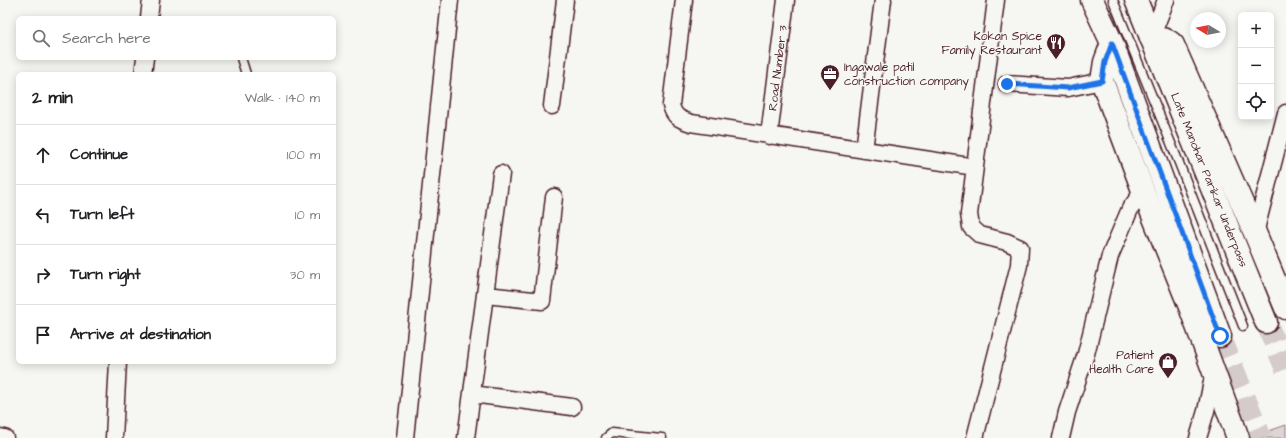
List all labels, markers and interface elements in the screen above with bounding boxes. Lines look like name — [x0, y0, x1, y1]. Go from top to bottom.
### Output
north arrow — [1190, 12, 1226, 48]
map controls — [1238, 12, 1274, 120]
button: + — [1238, 12, 1274, 48]
search box — [16, 16, 336, 60]
street label: Road Number 3 — [764, 24, 792, 112]
icon: search — [30, 27, 52, 49]
text: Search here — [62, 28, 151, 49]
place label: Kokan Spice Family Restaurant — [941, 28, 1043, 60]
restaurant icon: Kokan Spice Family Restaurant — [1045, 32, 1067, 60]
button: − — [1238, 48, 1274, 84]
place label: Ingawale patil construction company — [844, 59, 969, 91]
office icon: Ingawale patil construction company — [819, 63, 841, 91]
route end — [998, 75, 1016, 93]
button: locate — [1238, 84, 1274, 120]
text: 2 min — [32, 86, 73, 110]
text: Walk · 140 m — [245, 89, 320, 107]
street label: Late Manohar Parikar Underpass — [1166, 90, 1252, 270]
icon: ahead — [32, 144, 54, 166]
text: Continue — [70, 144, 128, 165]
text: 100 m — [287, 146, 320, 164]
icon: left — [32, 204, 54, 226]
text: Turn left — [70, 204, 134, 225]
text: 10 m — [295, 206, 320, 224]
icon: right — [32, 264, 54, 286]
text: Turn right — [70, 264, 141, 285]
text: 30 m — [290, 266, 320, 284]
icon: arrive — [32, 324, 54, 346]
text: Arrive at destination — [70, 324, 211, 345]
route start — [1211, 327, 1229, 345]
place label: Patient Health Care — [1089, 347, 1155, 378]
shop icon: Patient Health Care — [1157, 351, 1179, 379]

